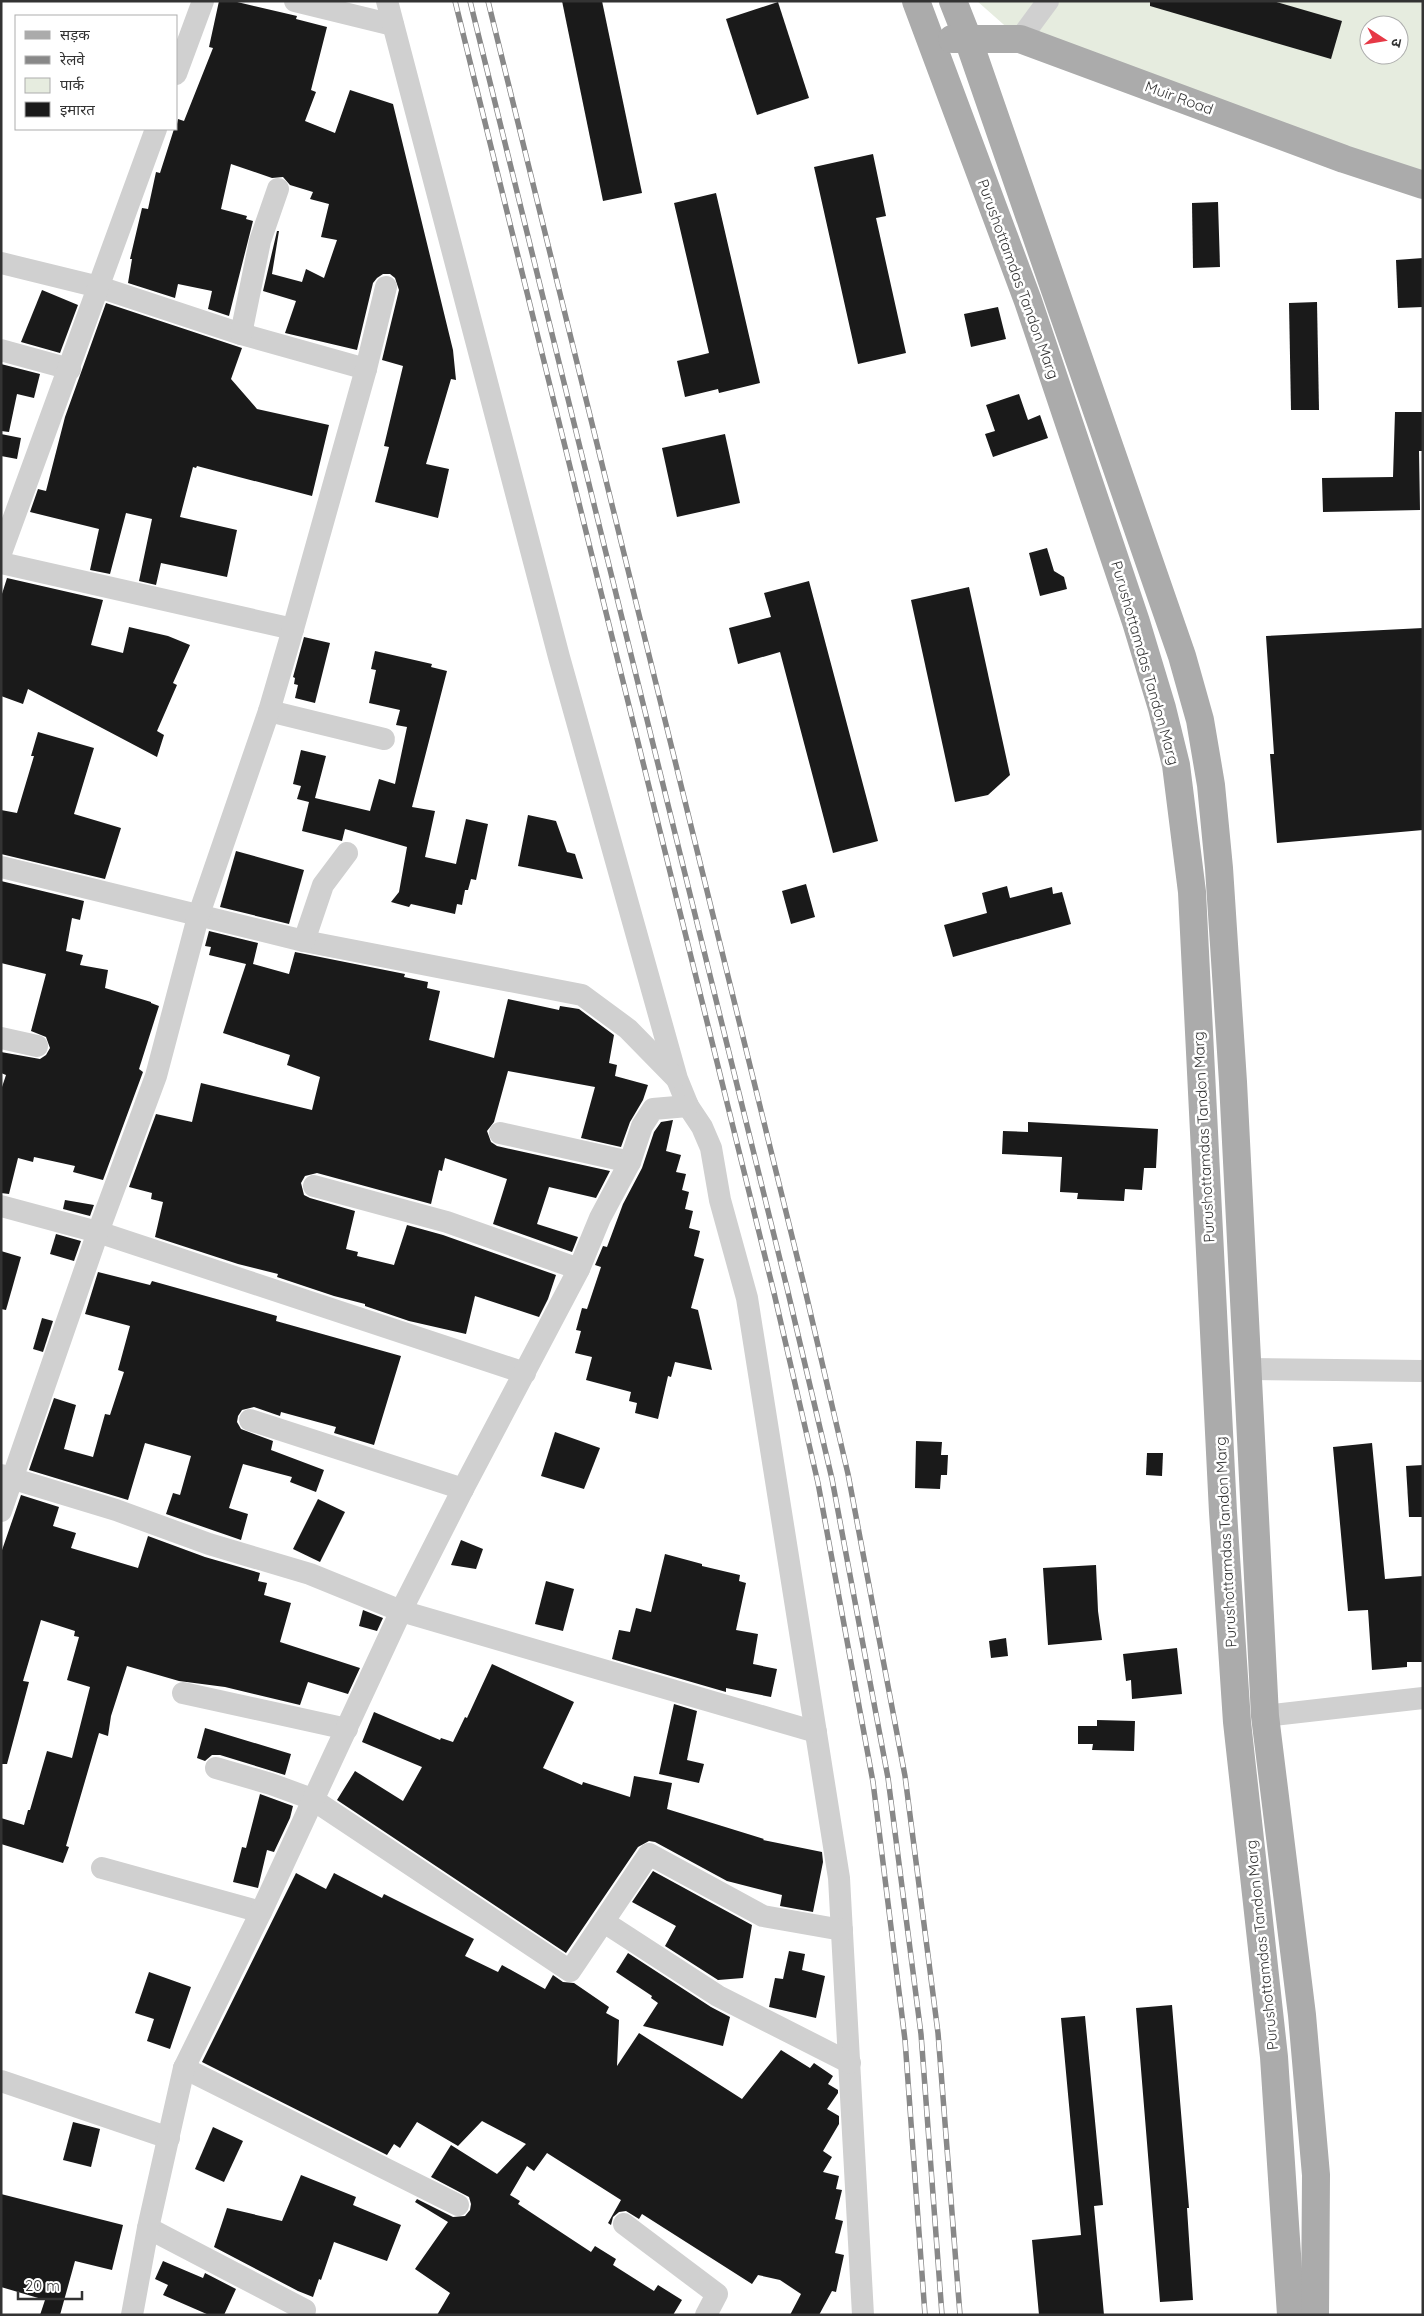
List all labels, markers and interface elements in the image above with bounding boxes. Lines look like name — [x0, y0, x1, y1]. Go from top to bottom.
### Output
legend — [15, 15, 178, 130]
north arrow — [1359, 15, 1409, 65]
text: सड़क — [60, 25, 90, 44]
text: उ — [1387, 37, 1406, 49]
text: रेलवे — [59, 50, 85, 69]
text: पार्क — [60, 75, 84, 94]
street label: Muir Road — [1142, 76, 1216, 119]
text: इमारत — [60, 100, 95, 119]
street label: Purushottamdas Tandon Marg — [973, 176, 1064, 381]
street label: Purushottamdas Tandon Marg — [1107, 559, 1184, 767]
street label: Purushottamdas Tandon Marg — [1188, 1031, 1219, 1243]
street label: Purushottamdas Tandon Marg — [1210, 1436, 1241, 1648]
street label: Purushottamdas Tandon Marg — [1241, 1839, 1282, 2051]
scale bar — [18, 2268, 81, 2300]
text: 20 m — [25, 2276, 60, 2295]

